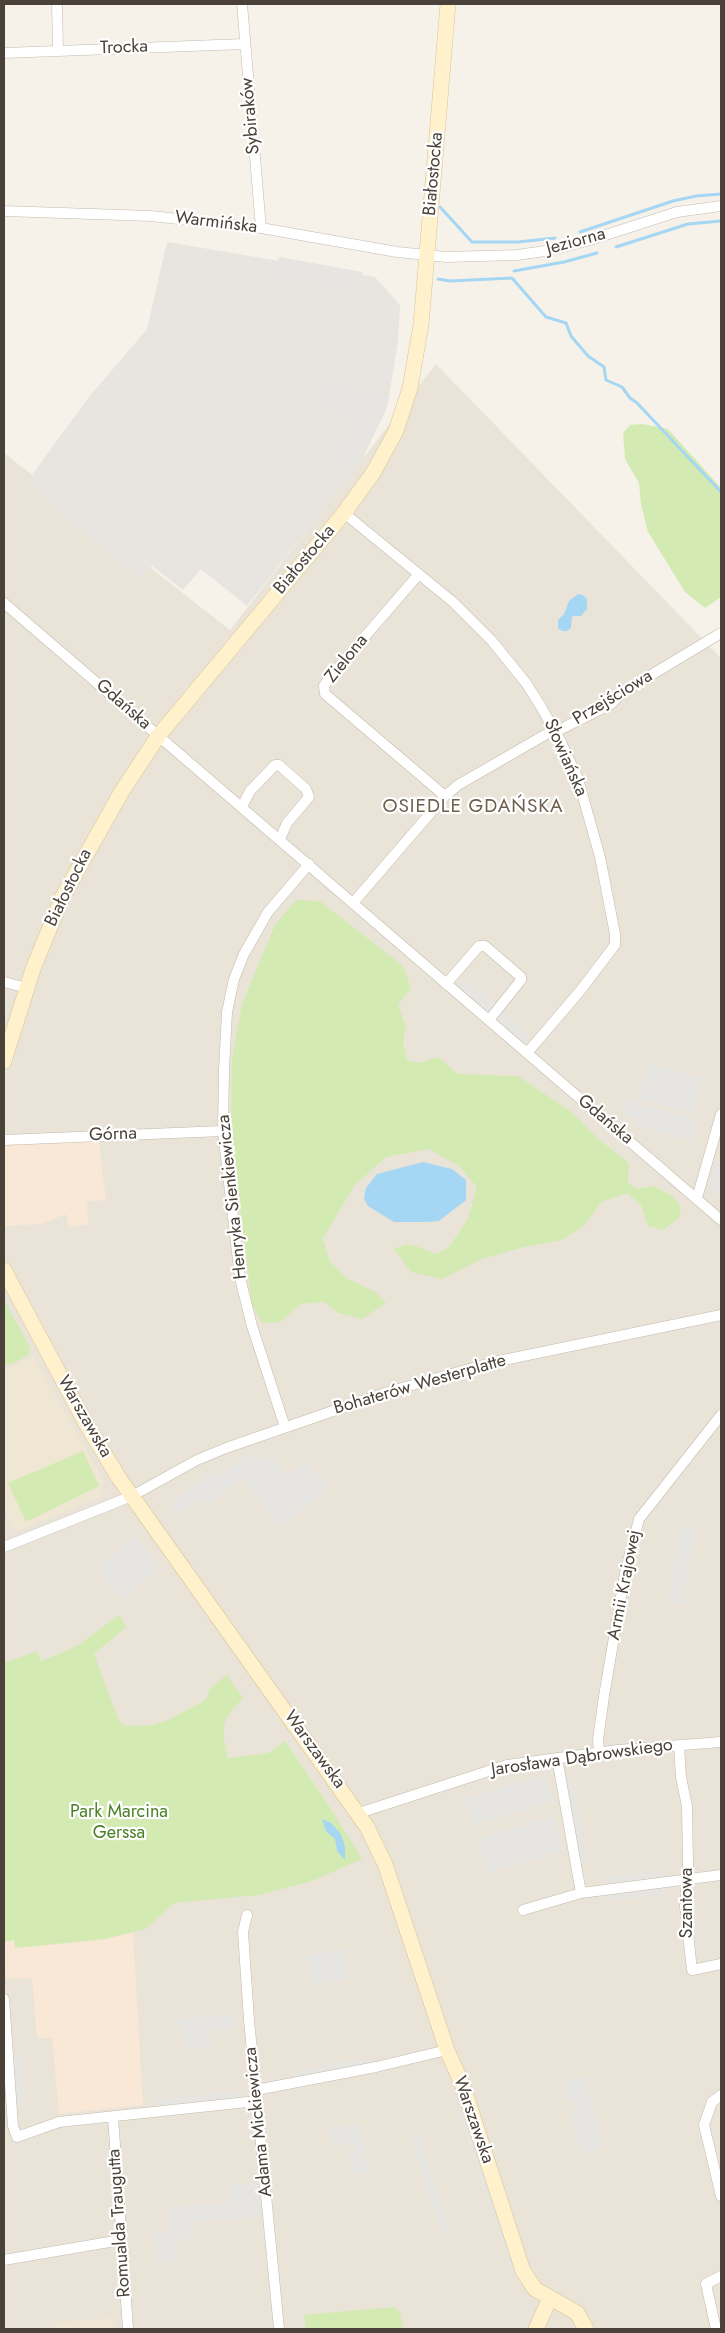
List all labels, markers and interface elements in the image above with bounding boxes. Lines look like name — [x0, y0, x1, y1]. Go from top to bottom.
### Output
street label: Trocka — [100, 36, 148, 60]
street label: Sybiraków — [237, 77, 265, 155]
street label: Białostocka — [420, 131, 448, 217]
street label: Warmińska — [174, 207, 258, 239]
street label: Jeziorna — [544, 224, 608, 260]
street label: Białostocka — [270, 521, 340, 599]
street label: Zielona — [321, 631, 373, 687]
street label: Przejściowa — [569, 666, 657, 730]
street label: Gdańska — [91, 675, 155, 735]
street label: Słowiańska — [538, 716, 592, 800]
district label: OSIEDLE GDAŃSKA — [381, 796, 565, 818]
street label: Białostocka — [41, 846, 97, 930]
street label: Gdańska — [573, 1090, 637, 1150]
street label: Henryka Sienkiewicza — [214, 1114, 252, 1280]
street label: Górna — [89, 1123, 137, 1147]
street label: Bohaterów Westerplatte — [331, 1350, 509, 1420]
street label: Warszawska — [52, 1372, 116, 1462]
street label: Armii Krajowej — [604, 1528, 646, 1642]
street label: Warszawska — [279, 1707, 349, 1793]
street label: Jarosława Dąbrowskiego — [490, 1735, 674, 1781]
park label: Park Marcina Gerssa — [70, 1802, 168, 1845]
street label: Szantowa — [677, 1867, 699, 1939]
street label: Adama Mickiewicza — [240, 2046, 278, 2198]
street label: Warszawska — [448, 2073, 498, 2167]
street label: Romualda Traugutta — [104, 2148, 136, 2298]

